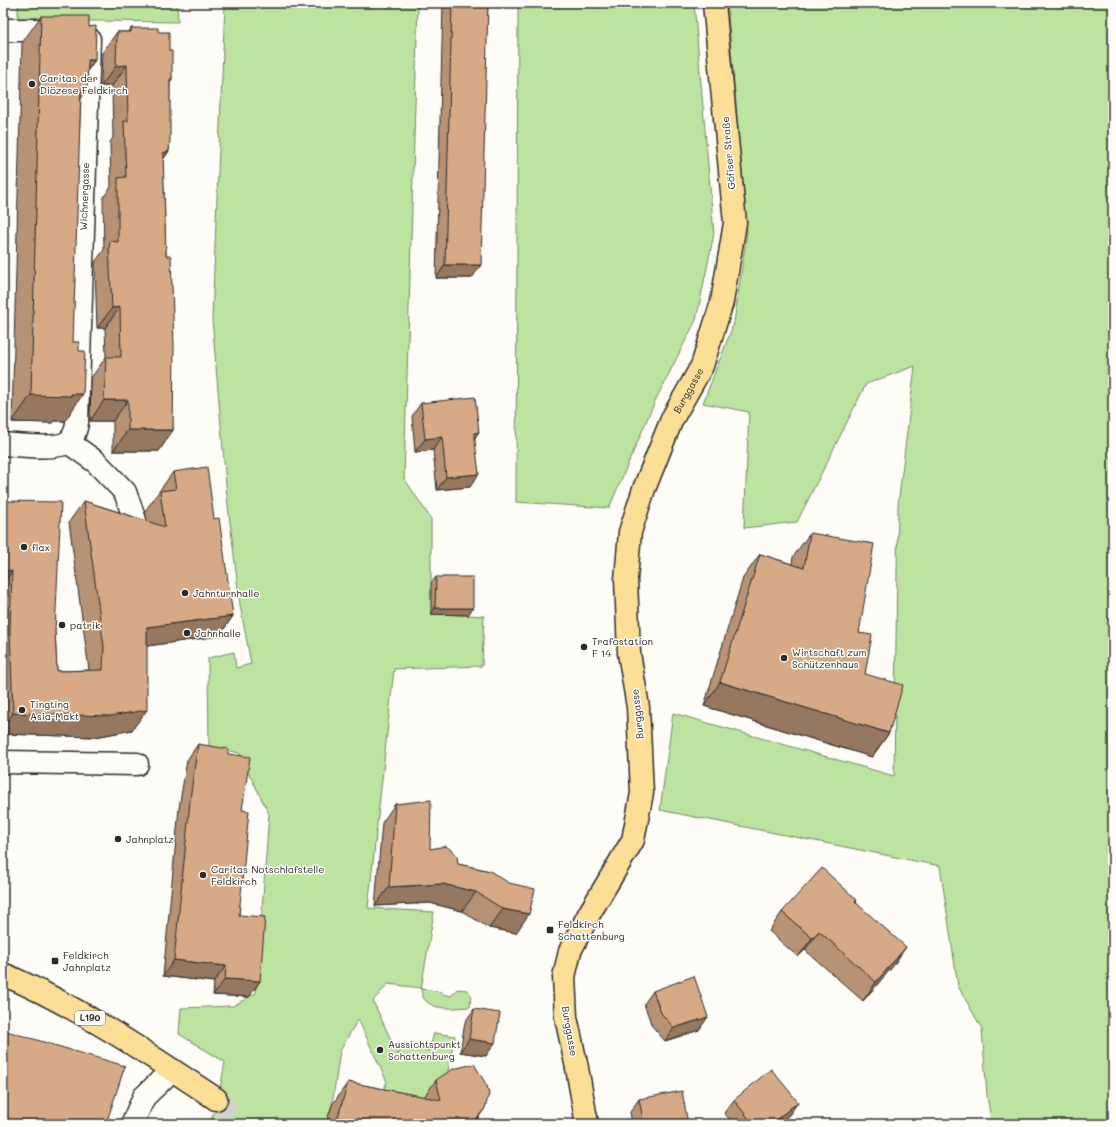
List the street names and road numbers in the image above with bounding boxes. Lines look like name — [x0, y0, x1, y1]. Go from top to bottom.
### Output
street label: Göfiser Straße — [718, 116, 738, 190]
street label: Wichnergasse — [76, 162, 92, 231]
street label: Burggasse — [670, 365, 707, 416]
street label: Burggasse — [627, 688, 647, 740]
street label: Burggasse — [559, 1005, 581, 1057]
road number: L190 — [75, 1011, 105, 1025]

